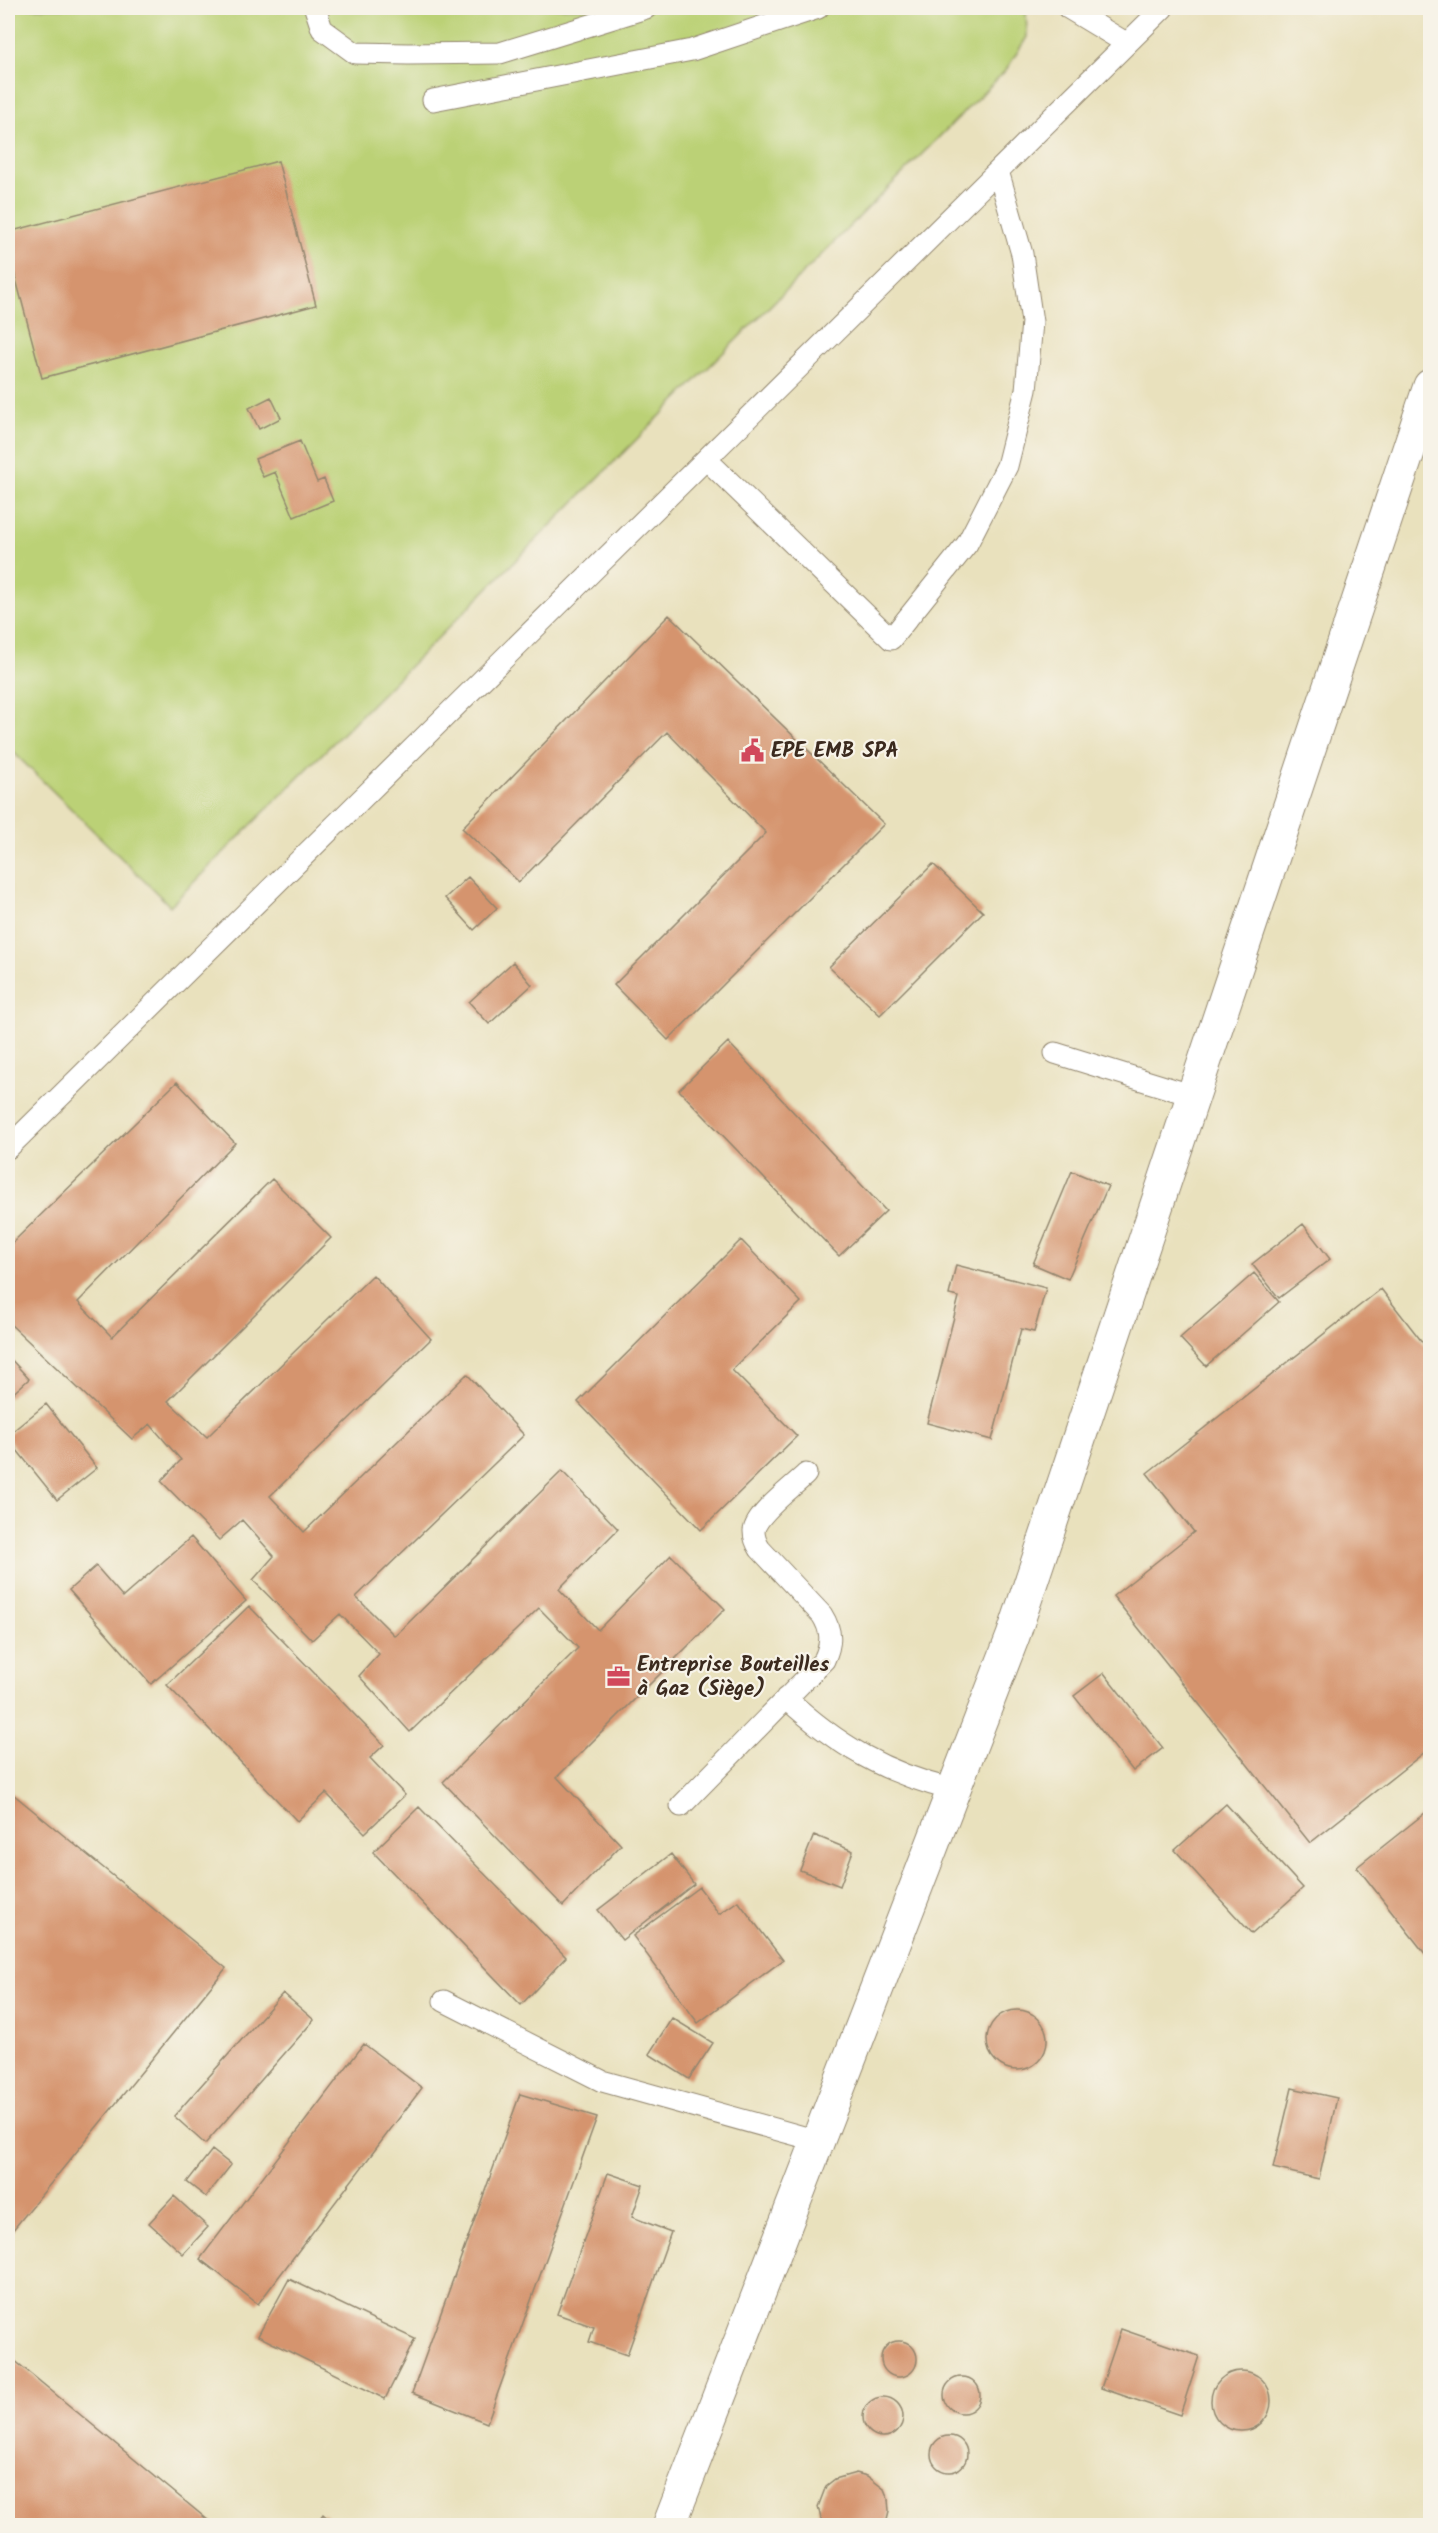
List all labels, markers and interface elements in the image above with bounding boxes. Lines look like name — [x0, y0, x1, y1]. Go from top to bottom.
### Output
place label: EPE EMB SPA — [771, 735, 899, 768]
public building icon: EPE EMB SPA — [740, 737, 766, 763]
place label: Entreprise Bouteilles à Gaz (Siège) — [637, 1649, 830, 1706]
office icon: Entreprise Bouteilles à Gaz (Siège) — [606, 1663, 632, 1689]

